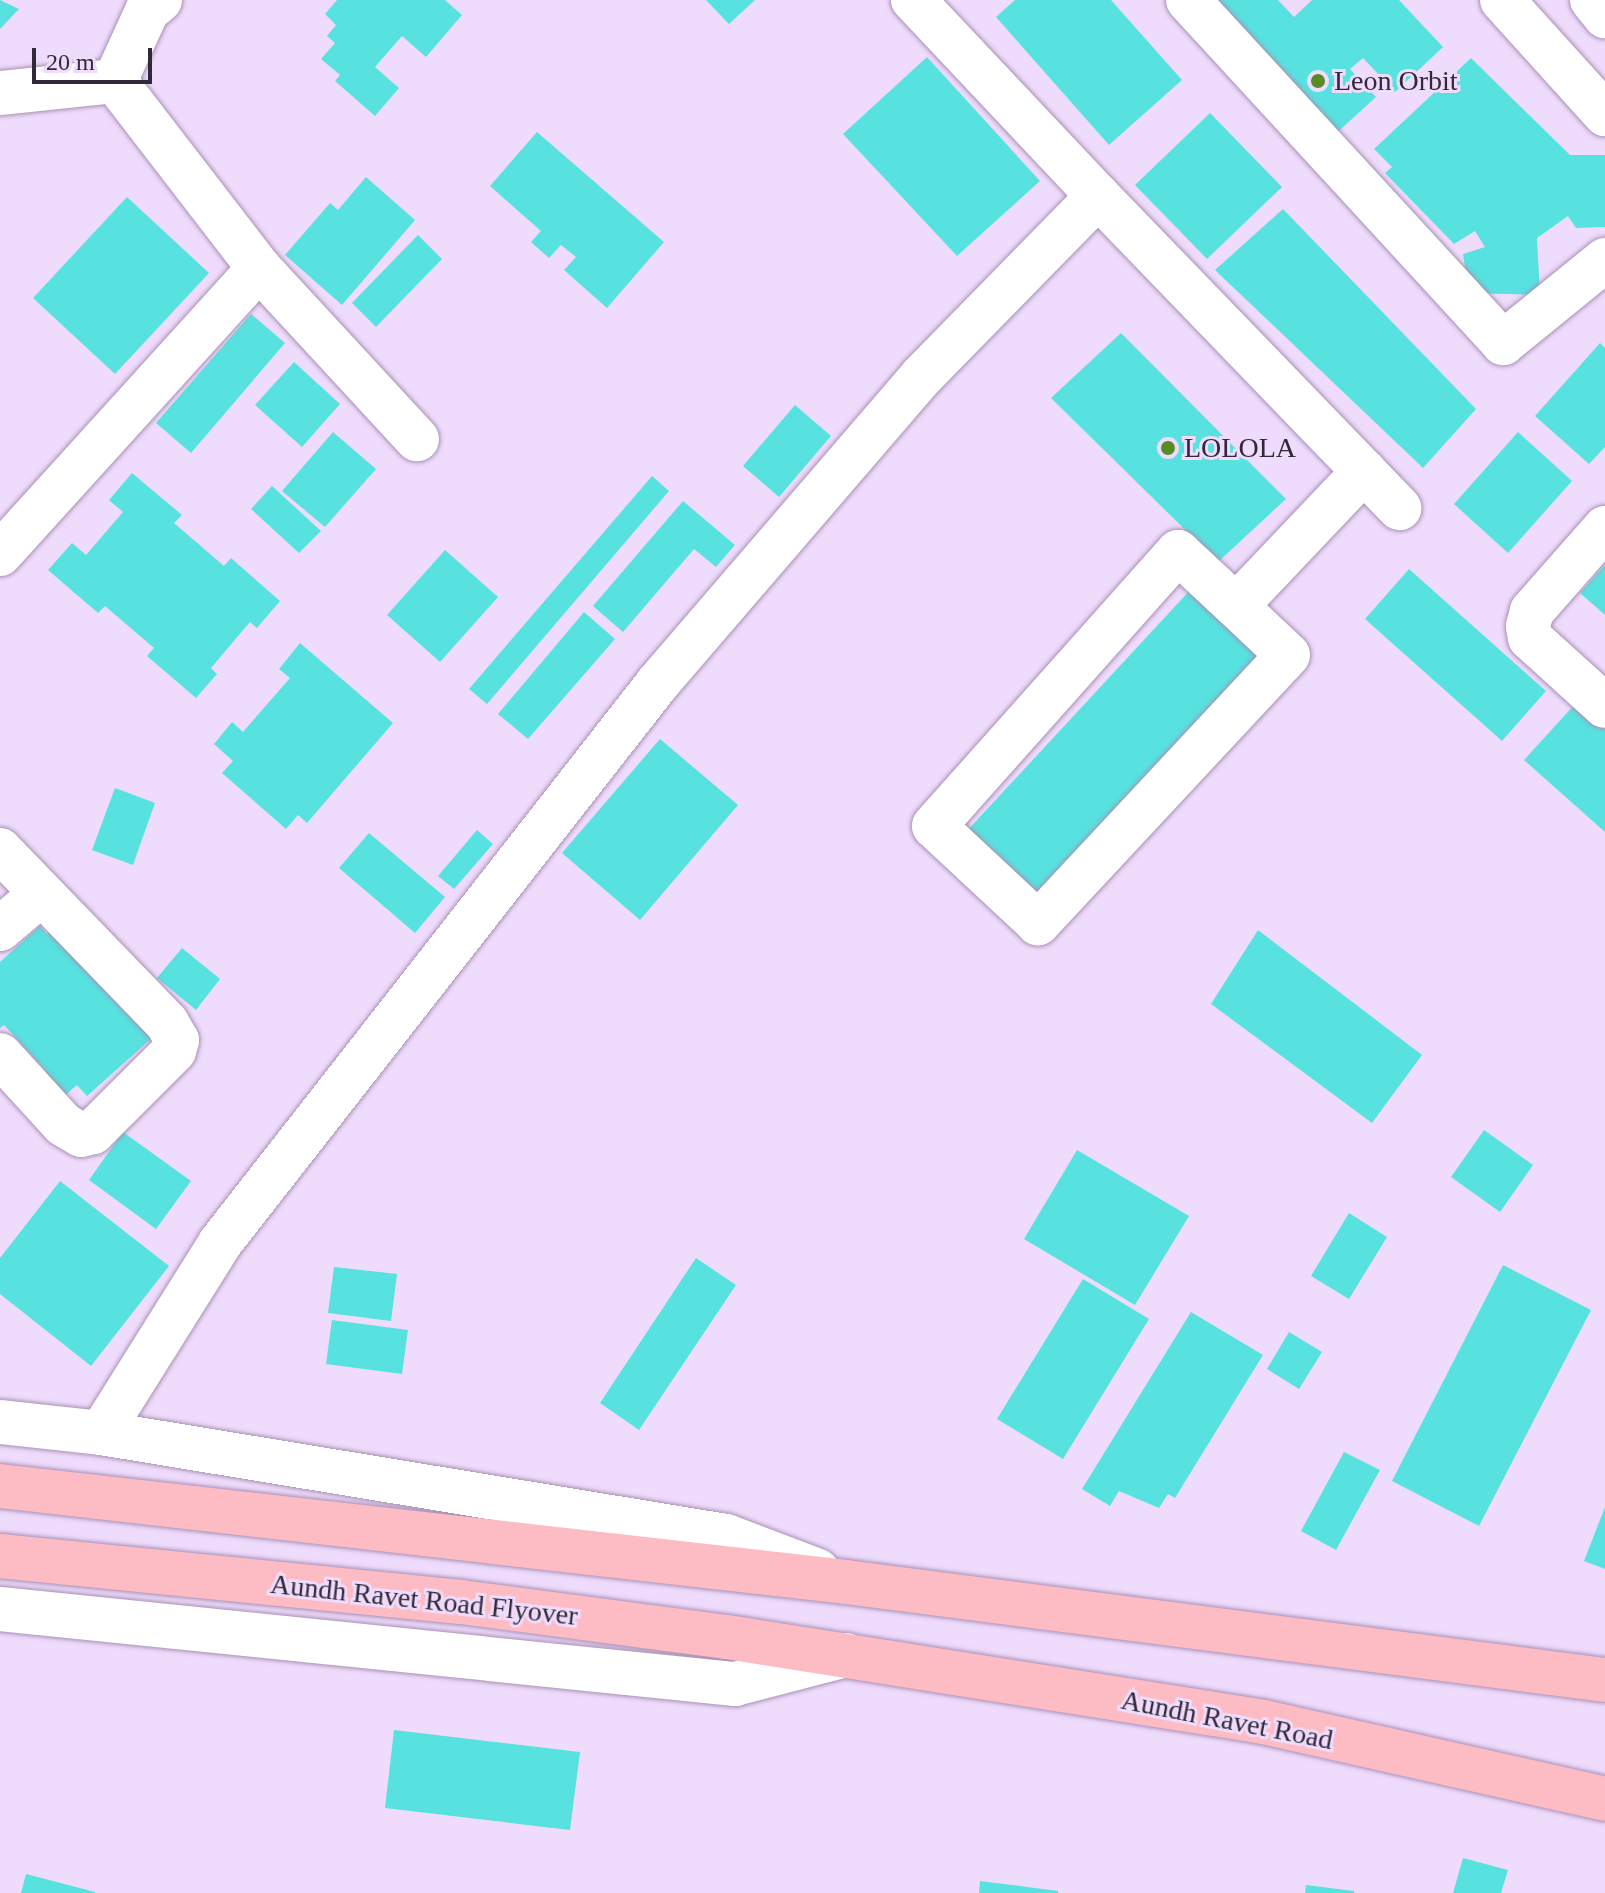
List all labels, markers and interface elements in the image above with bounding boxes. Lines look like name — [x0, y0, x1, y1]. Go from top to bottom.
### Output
scale bar — [36, 32, 156, 82]
text: 20 m — [46, 49, 95, 75]
place label: Leon Orbit — [1334, 64, 1458, 98]
marker: Leon Orbit — [1309, 72, 1327, 90]
place label: LOLOLA — [1184, 431, 1296, 465]
marker: LOLOLA — [1159, 439, 1177, 457]
street label: Aundh Ravet Road Flyover — [269, 1567, 579, 1633]
street label: Aundh Ravet Road — [1118, 1683, 1336, 1757]

